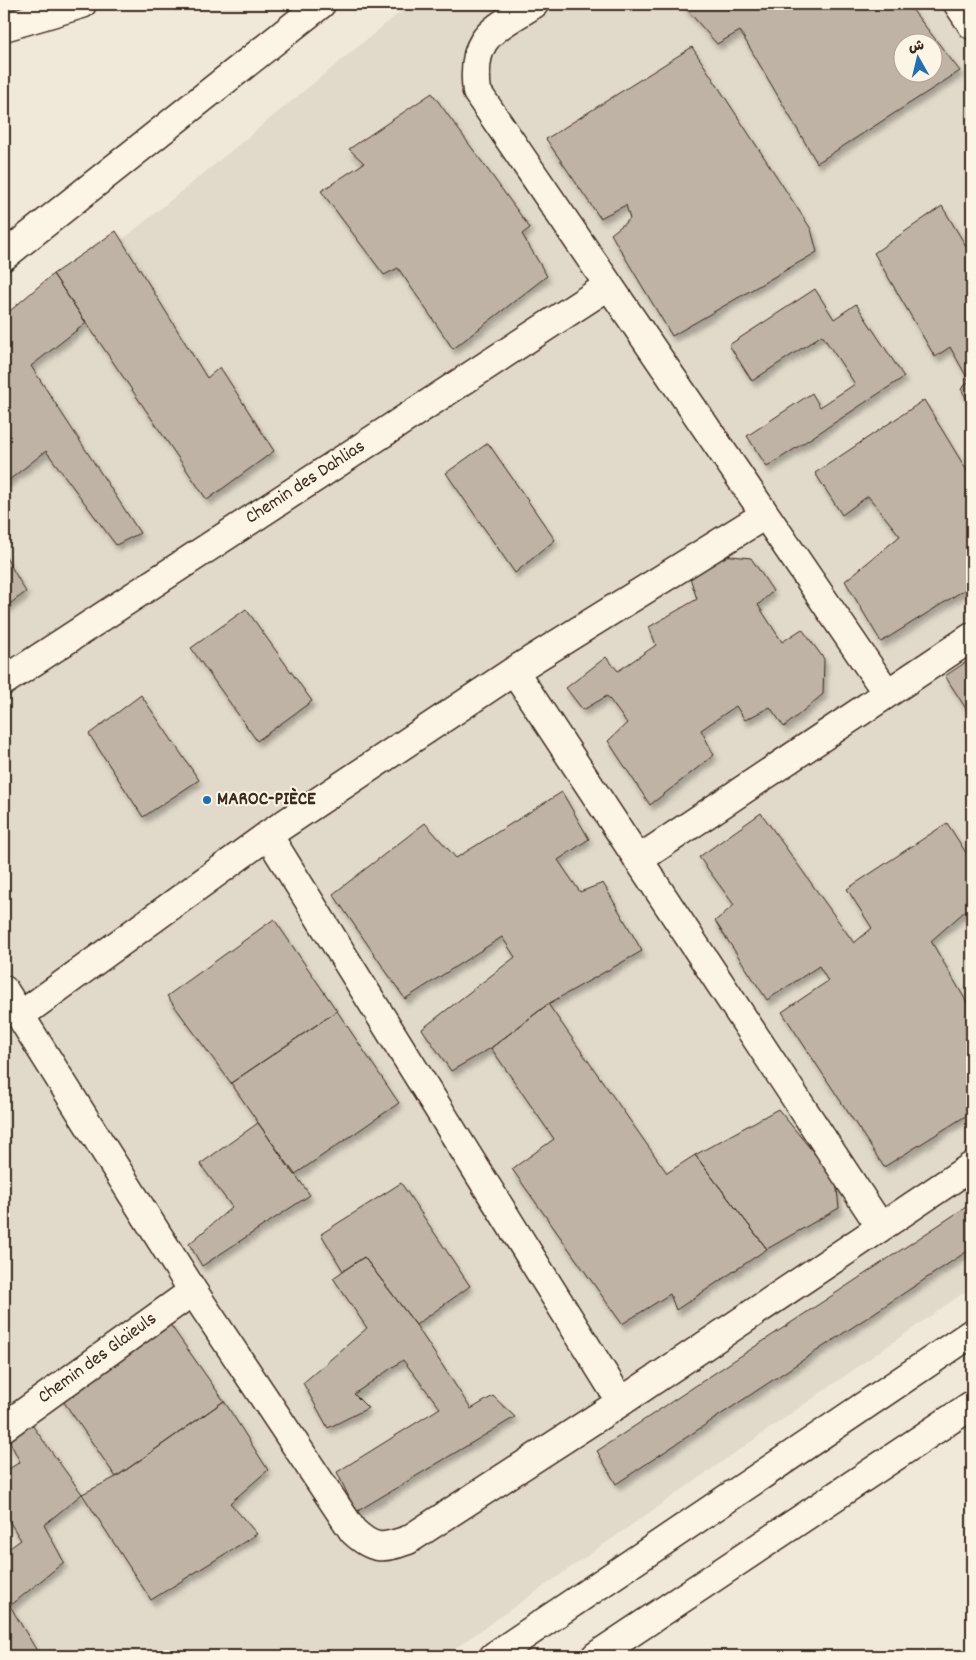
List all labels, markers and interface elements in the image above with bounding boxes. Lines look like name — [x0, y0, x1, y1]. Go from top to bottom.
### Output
north arrow — [894, 32, 944, 82]
text: ش — [907, 36, 925, 58]
street label: Chemin des Dahlias — [241, 434, 371, 532]
place label: MAROC-PIÈCE — [217, 787, 316, 814]
marker: MAROC-PIÈCE — [201, 794, 213, 806]
street label: Chemin des Glaïeuls — [33, 1307, 163, 1411]

